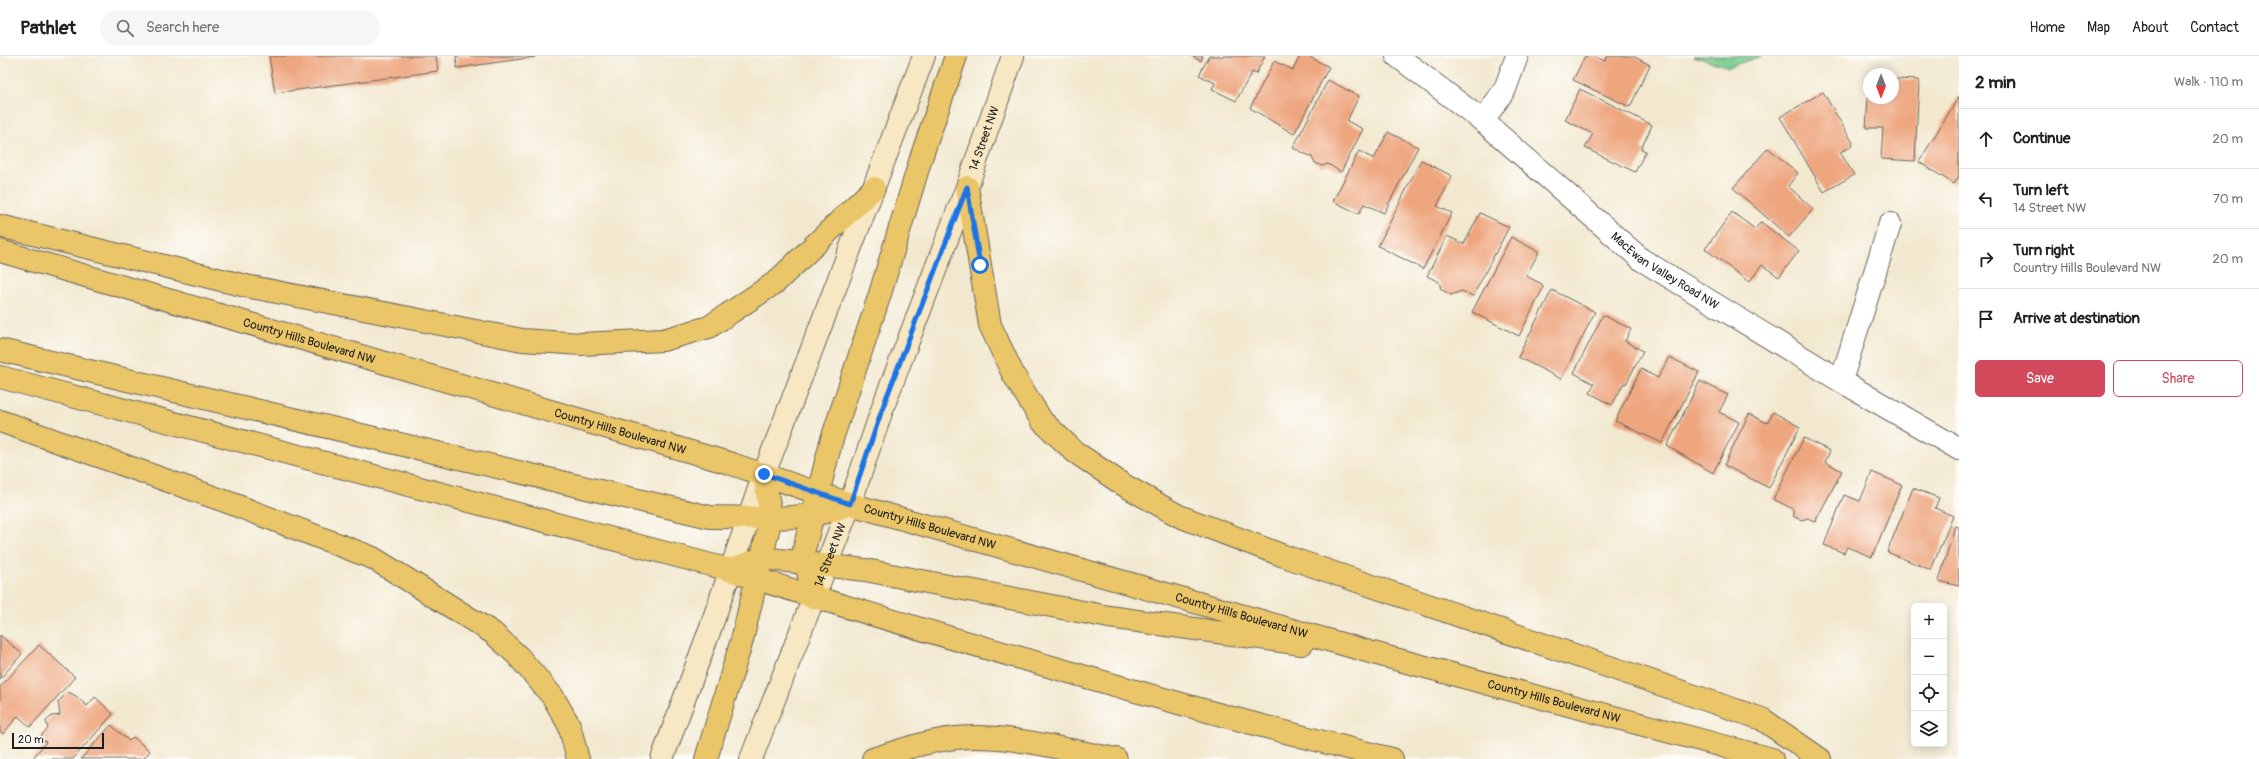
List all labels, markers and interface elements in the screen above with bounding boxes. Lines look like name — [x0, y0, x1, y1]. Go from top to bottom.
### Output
search box — [100, 10, 380, 46]
text: Pathlet — [20, 16, 76, 40]
icon: search — [114, 17, 136, 39]
text: Search here — [146, 18, 219, 37]
text: Home — [2030, 19, 2065, 36]
text: Map — [2087, 19, 2110, 36]
text: About — [2132, 19, 2168, 36]
text: Contact — [2190, 19, 2239, 36]
north arrow — [1863, 68, 1899, 104]
text: 2 min — [1975, 72, 2016, 93]
text: Walk · 110 m — [2174, 74, 2243, 90]
street label: 14 Street NW — [966, 104, 1003, 173]
icon: ahead — [1975, 128, 1997, 150]
text: Continue — [2013, 129, 2071, 148]
text: 20 m — [2212, 131, 2243, 147]
text: Turn left — [2013, 181, 2069, 200]
icon: left — [1975, 188, 1997, 210]
text: 70 m — [2213, 191, 2243, 207]
text: 14 Street NW — [2013, 200, 2086, 216]
street label: MacEwan Valley Road NW — [1608, 229, 1721, 313]
text: Turn right — [2013, 241, 2074, 260]
icon: right — [1975, 248, 1997, 270]
text: 20 m — [2212, 251, 2243, 267]
route start — [971, 256, 989, 274]
text: Country Hills Boulevard NW — [2013, 260, 2161, 276]
icon: arrive — [1975, 308, 1997, 330]
text: Arrive at destination — [2013, 309, 2140, 328]
street label: Country Hills Boulevard NW — [241, 315, 377, 368]
button: Save — [1975, 360, 2105, 397]
button: Share — [2113, 360, 2243, 397]
street label: Country Hills Boulevard NW — [552, 406, 688, 458]
route end — [755, 465, 773, 483]
street label: Country Hills Boulevard NW — [862, 501, 998, 553]
street label: 14 Street NW — [811, 521, 850, 589]
street label: Country Hills Boulevard NW — [1173, 590, 1309, 642]
map controls — [1911, 603, 1947, 747]
button: + — [1911, 603, 1947, 639]
button: − — [1911, 639, 1947, 675]
button: locate — [1911, 675, 1947, 711]
street label: Country Hills Boulevard NW — [1486, 677, 1622, 726]
button: layers — [1911, 711, 1947, 747]
scale bar — [12, 731, 104, 750]
text: 20 m — [18, 733, 44, 746]

